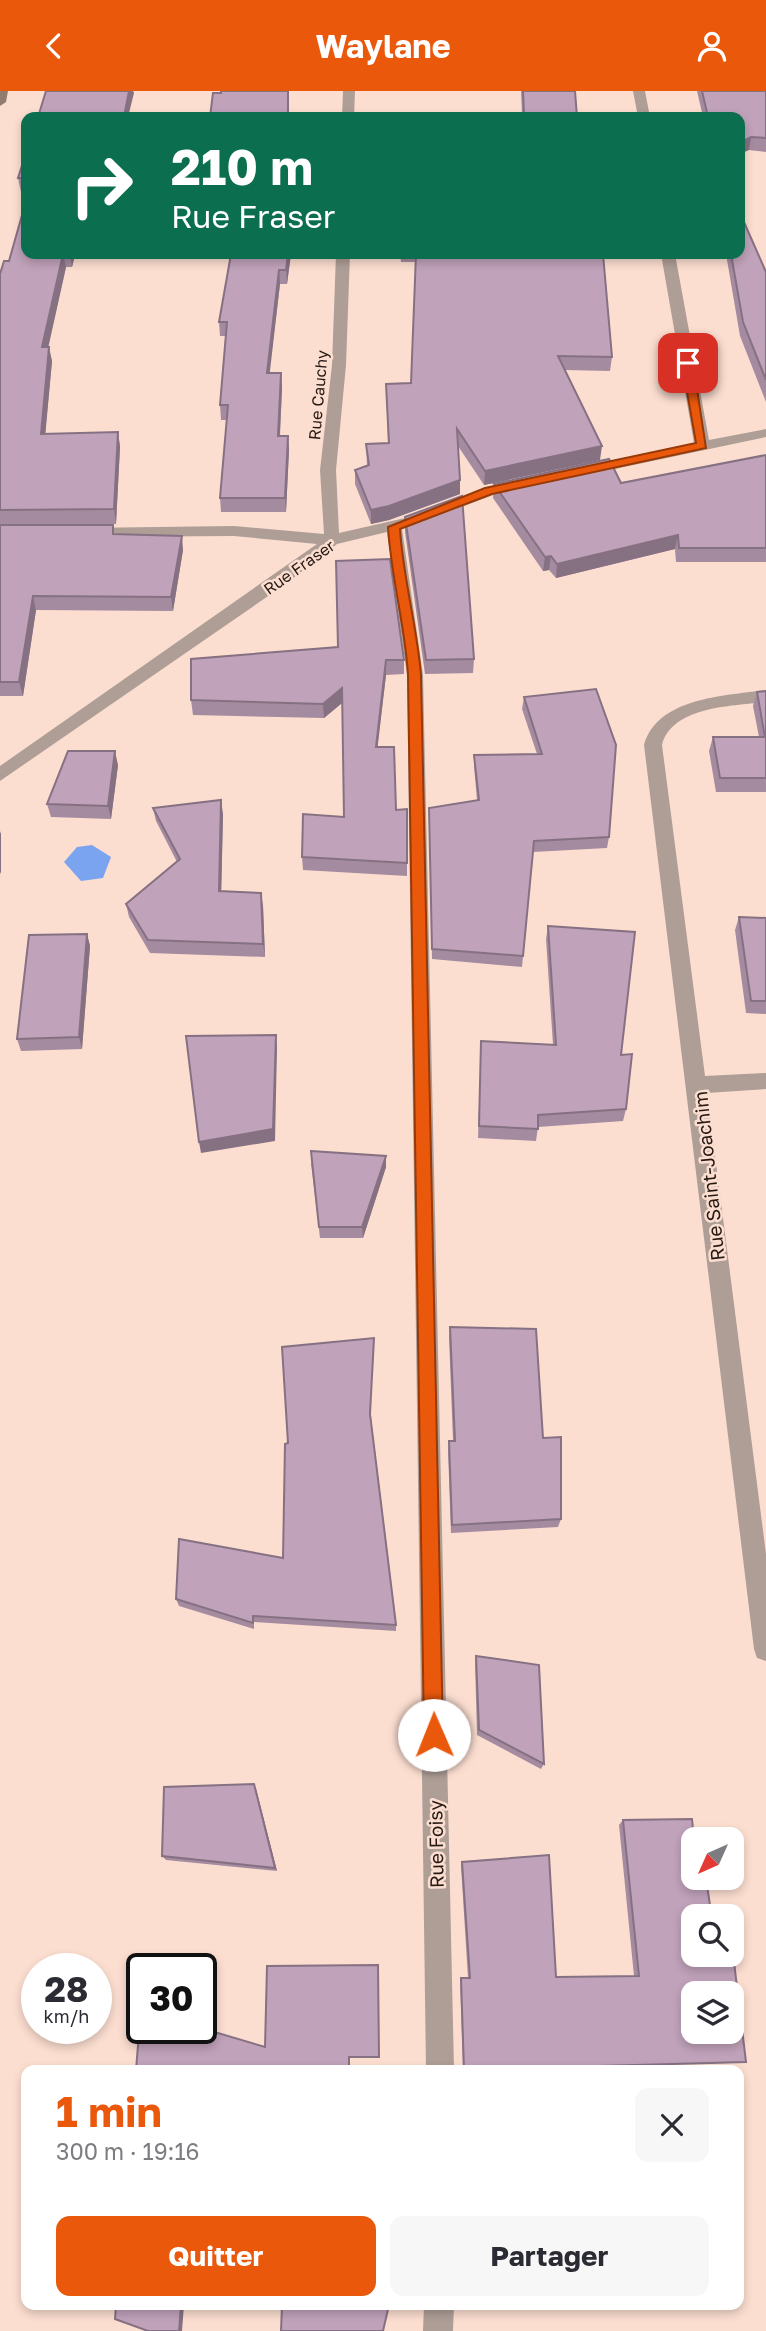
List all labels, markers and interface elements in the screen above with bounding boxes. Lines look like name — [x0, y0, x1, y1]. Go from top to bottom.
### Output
icon: back — [35, 27, 73, 65]
text: Waylane — [315, 27, 451, 65]
icon: person — [693, 27, 731, 65]
text: 210 m — [171, 137, 313, 196]
icon: right — [56, 140, 147, 231]
text: Rue Fraser — [171, 197, 335, 235]
pin — [658, 333, 718, 393]
icon: arrive — [669, 344, 707, 382]
street label: Rue Cauchy — [304, 349, 332, 441]
street label: Rue Fraser — [260, 535, 338, 599]
street label: Rue Saint-Joachim — [688, 1090, 729, 1262]
position arrow — [397, 1698, 471, 1772]
street label: Rue Foisy — [423, 1799, 448, 1888]
north arrow — [681, 1827, 744, 1890]
map controls — [681, 1827, 744, 2044]
button: search — [681, 1904, 744, 1967]
speed limit sign: 30 — [126, 1953, 217, 2044]
text: 28 — [45, 1968, 88, 2010]
button: layers — [681, 1981, 744, 2044]
text: km/h — [44, 2005, 89, 2027]
text: 1 min — [56, 2086, 162, 2136]
button: close — [635, 2088, 709, 2162]
text: 300 m · 19:16 — [56, 2137, 200, 2165]
button: Quitter — [56, 2216, 376, 2296]
button: Partager — [390, 2216, 709, 2296]

